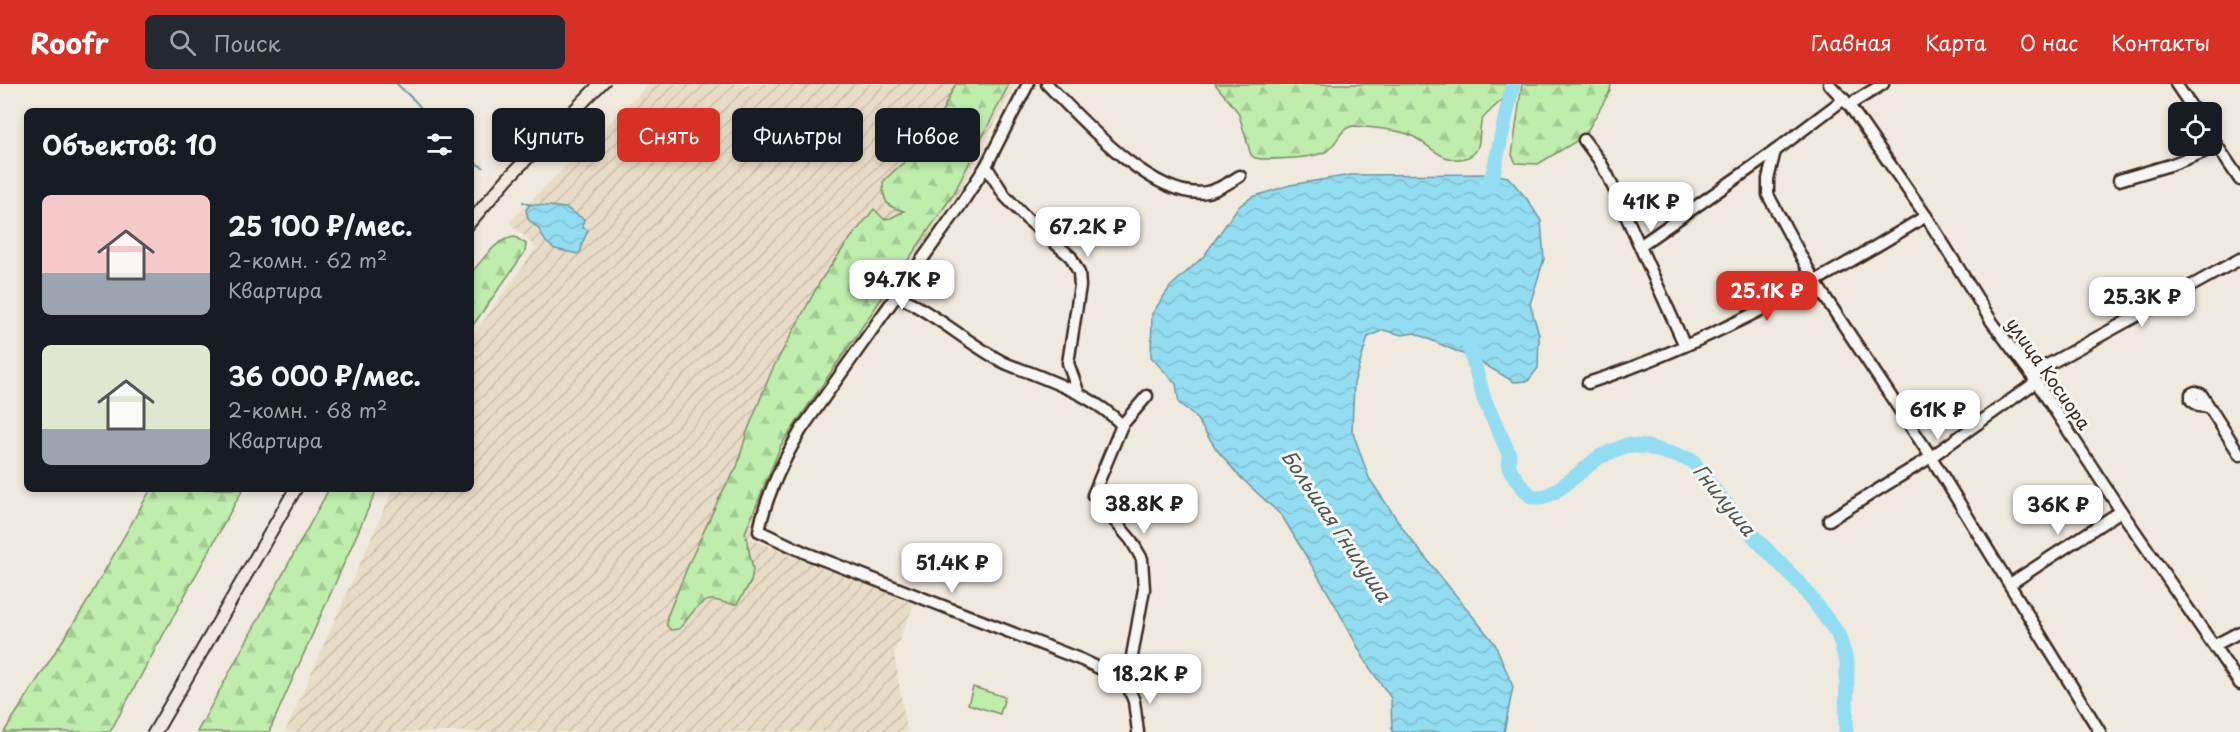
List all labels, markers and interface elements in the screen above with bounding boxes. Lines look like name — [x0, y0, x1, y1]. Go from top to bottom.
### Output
search box — [145, 15, 565, 69]
text: Roofr — [30, 21, 109, 64]
icon: search — [166, 26, 199, 59]
text: Поиск — [214, 26, 281, 59]
text: Главная — [1811, 26, 1892, 58]
text: Карта — [1925, 26, 1987, 58]
text: О нас — [2020, 26, 2078, 58]
text: Контакты — [2111, 26, 2210, 58]
map controls — [2168, 102, 2222, 156]
button: locate — [2168, 102, 2222, 156]
chip: Купить — [492, 108, 605, 162]
chip: Снять — [617, 108, 720, 162]
chip: Фильтры — [732, 108, 863, 162]
chip: Новое — [875, 108, 980, 162]
text: Объектов: 10 — [42, 125, 217, 164]
icon: filters — [423, 128, 456, 161]
pin: 41K ₽ — [1609, 182, 1693, 233]
text: 41K ₽ — [1622, 186, 1680, 216]
text: 25 100 ₽/мес. — [228, 206, 413, 245]
pin: 67.2K ₽ — [1033, 207, 1143, 258]
text: 67.2K ₽ — [1049, 211, 1127, 241]
icon: home — [90, 219, 162, 291]
text: 2-комн. · 62 m² — [228, 245, 387, 275]
pin: 94.7K ₽ — [847, 260, 957, 311]
text: 94.7K ₽ — [863, 264, 941, 294]
pin: 25.1K ₽ — [1712, 271, 1822, 322]
text: Квартира — [228, 275, 322, 305]
text: 25.1K ₽ — [1730, 275, 1804, 305]
pin: 25.3K ₽ — [2087, 277, 2197, 328]
text: 25.3K ₽ — [2103, 281, 2181, 311]
street label: улица Косиора — [2000, 311, 2099, 436]
text: 36 000 ₽/мес. — [228, 356, 421, 395]
icon: home — [90, 369, 162, 441]
pin: 61K ₽ — [1896, 390, 1980, 441]
text: 61K ₽ — [1910, 394, 1966, 424]
text: 2-комн. · 68 m² — [228, 395, 387, 425]
text: Квартира — [228, 425, 322, 455]
water label: Большая Гнилуша — [1275, 443, 1399, 608]
water label: Гнилуша — [1686, 457, 1764, 543]
pin: 38.8K ₽ — [1089, 484, 1199, 535]
pin: 36K ₽ — [2016, 485, 2100, 536]
text: 38.8K ₽ — [1105, 488, 1183, 518]
text: 36K ₽ — [2027, 489, 2089, 519]
pin: 51.4K ₽ — [897, 543, 1007, 594]
text: 51.4K ₽ — [915, 547, 989, 577]
pin: 18.2K ₽ — [1095, 654, 1205, 705]
text: 18.2K ₽ — [1112, 658, 1188, 688]

